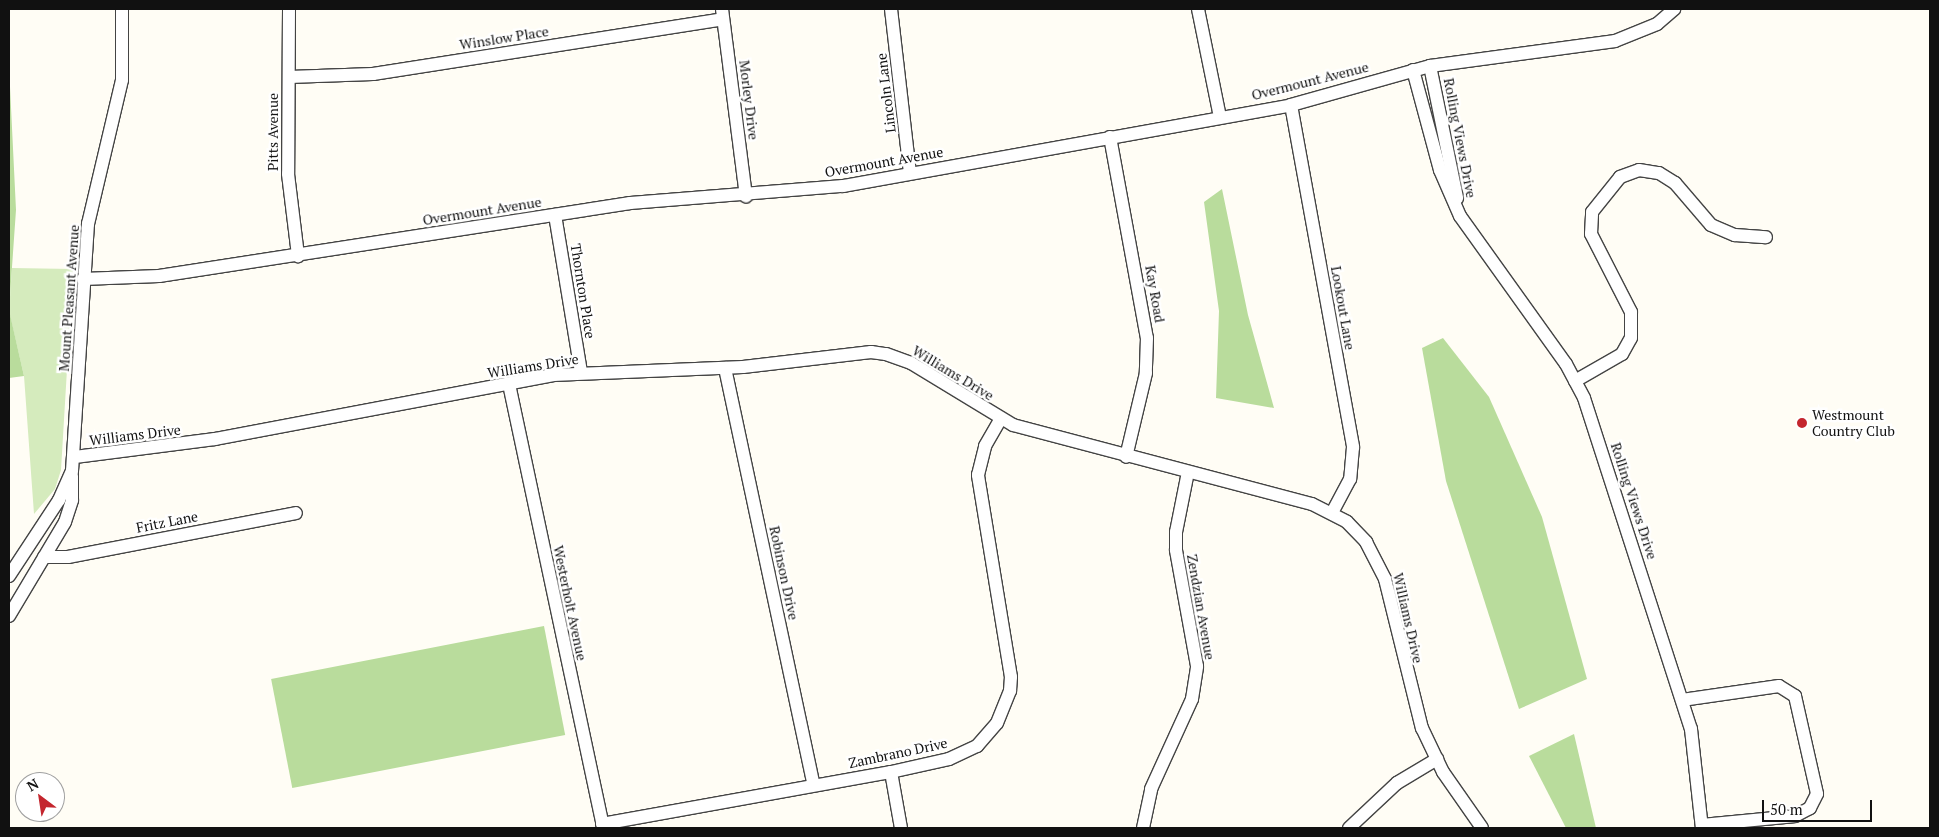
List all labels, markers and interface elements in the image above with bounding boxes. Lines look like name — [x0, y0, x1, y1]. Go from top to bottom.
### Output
street label: Winslow Place — [458, 23, 550, 53]
street label: Lincoln Lane — [873, 52, 899, 134]
street label: Overmount Avenue — [1250, 58, 1370, 104]
street label: Morley Drive — [736, 59, 762, 141]
street label: Rolling Views Drive — [1440, 77, 1480, 199]
street label: Pitts Avenue — [265, 93, 281, 171]
street label: Overmount Avenue — [823, 143, 945, 181]
street label: Overmount Avenue — [421, 193, 543, 229]
street label: Mount Pleasant Avenue — [55, 224, 83, 372]
street label: Thornton Place — [567, 242, 599, 340]
street label: Kay Road — [1142, 264, 1168, 324]
street label: Lookout Lane — [1327, 265, 1359, 351]
street label: Williams Drive — [909, 342, 997, 404]
street label: Williams Drive — [486, 351, 580, 381]
place label: Westmount Country Club — [1812, 407, 1895, 440]
marker: Westmount Country Club — [1796, 417, 1808, 429]
street label: Williams Drive — [88, 421, 182, 449]
street label: Rolling Views Drive — [1607, 440, 1661, 562]
street label: Fritz Lane — [135, 508, 199, 536]
street label: Robinson Drive — [766, 525, 802, 621]
street label: Westerholt Avenue — [550, 544, 590, 662]
street label: Zendzian Avenue — [1183, 553, 1219, 661]
street label: Williams Drive — [1389, 571, 1427, 665]
street label: Zambrano Drive — [847, 734, 949, 772]
north arrow — [15, 772, 65, 822]
text: N — [23, 774, 42, 795]
scale bar — [1764, 790, 1874, 822]
text: 50 m — [1770, 799, 1803, 819]

